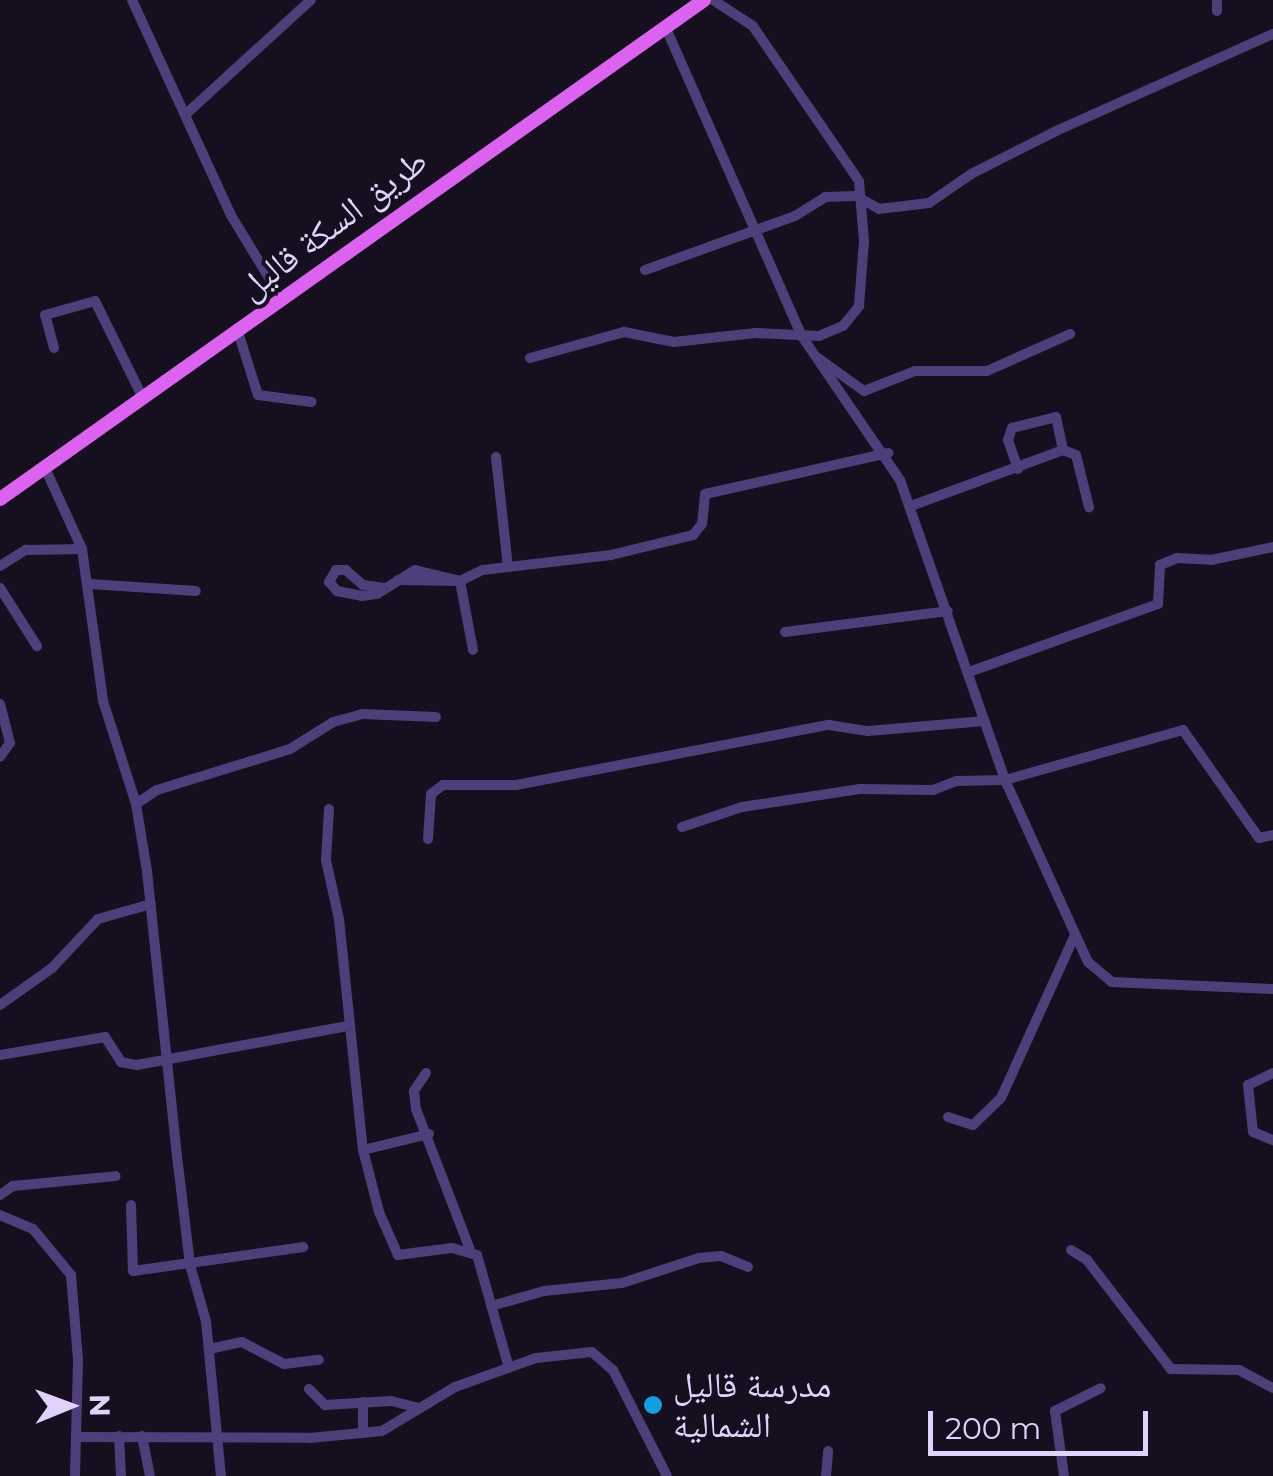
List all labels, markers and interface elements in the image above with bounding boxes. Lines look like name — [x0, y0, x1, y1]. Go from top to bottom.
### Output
street label: طريق السكة قاليل — [230, 139, 436, 309]
north arrow — [20, 1356, 120, 1456]
place label: مدرسة قاليل الشمالية — [673, 1364, 831, 1446]
scale bar — [933, 1391, 1153, 1453]
text: N — [83, 1394, 117, 1417]
marker: مدرسة قاليل الشمالية — [642, 1394, 664, 1416]
text: 200 m — [945, 1410, 1041, 1447]

